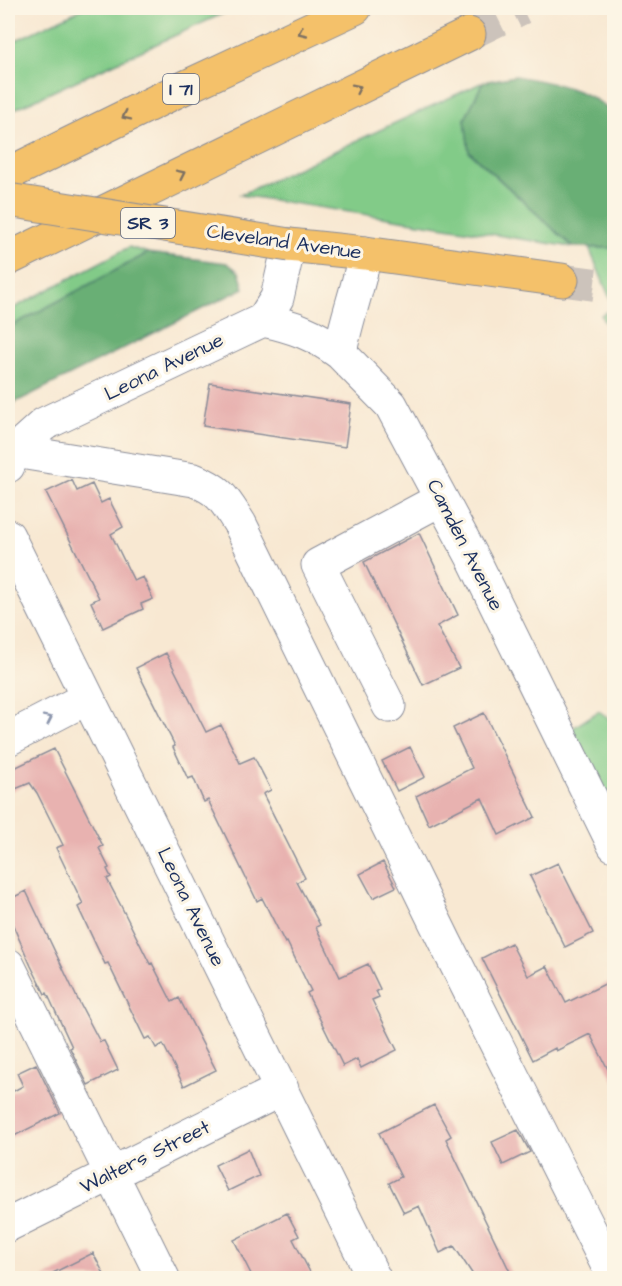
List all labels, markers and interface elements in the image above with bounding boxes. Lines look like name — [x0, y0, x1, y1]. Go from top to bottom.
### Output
one-way arrow — [298, 25, 309, 37]
road number: I 71 — [163, 74, 199, 104]
one-way arrow — [350, 84, 361, 96]
one-way arrow — [122, 108, 133, 120]
one-way arrow — [175, 169, 186, 181]
road number: SR 3 — [121, 208, 175, 238]
street label: Cleveland Avenue — [205, 217, 363, 267]
street label: Leona Avenue — [100, 326, 228, 408]
street label: Camden Avenue — [420, 475, 510, 616]
one-way arrow — [41, 715, 52, 726]
street label: Leona Avenue — [150, 843, 232, 971]
street label: Walters Street — [75, 1113, 215, 1201]

